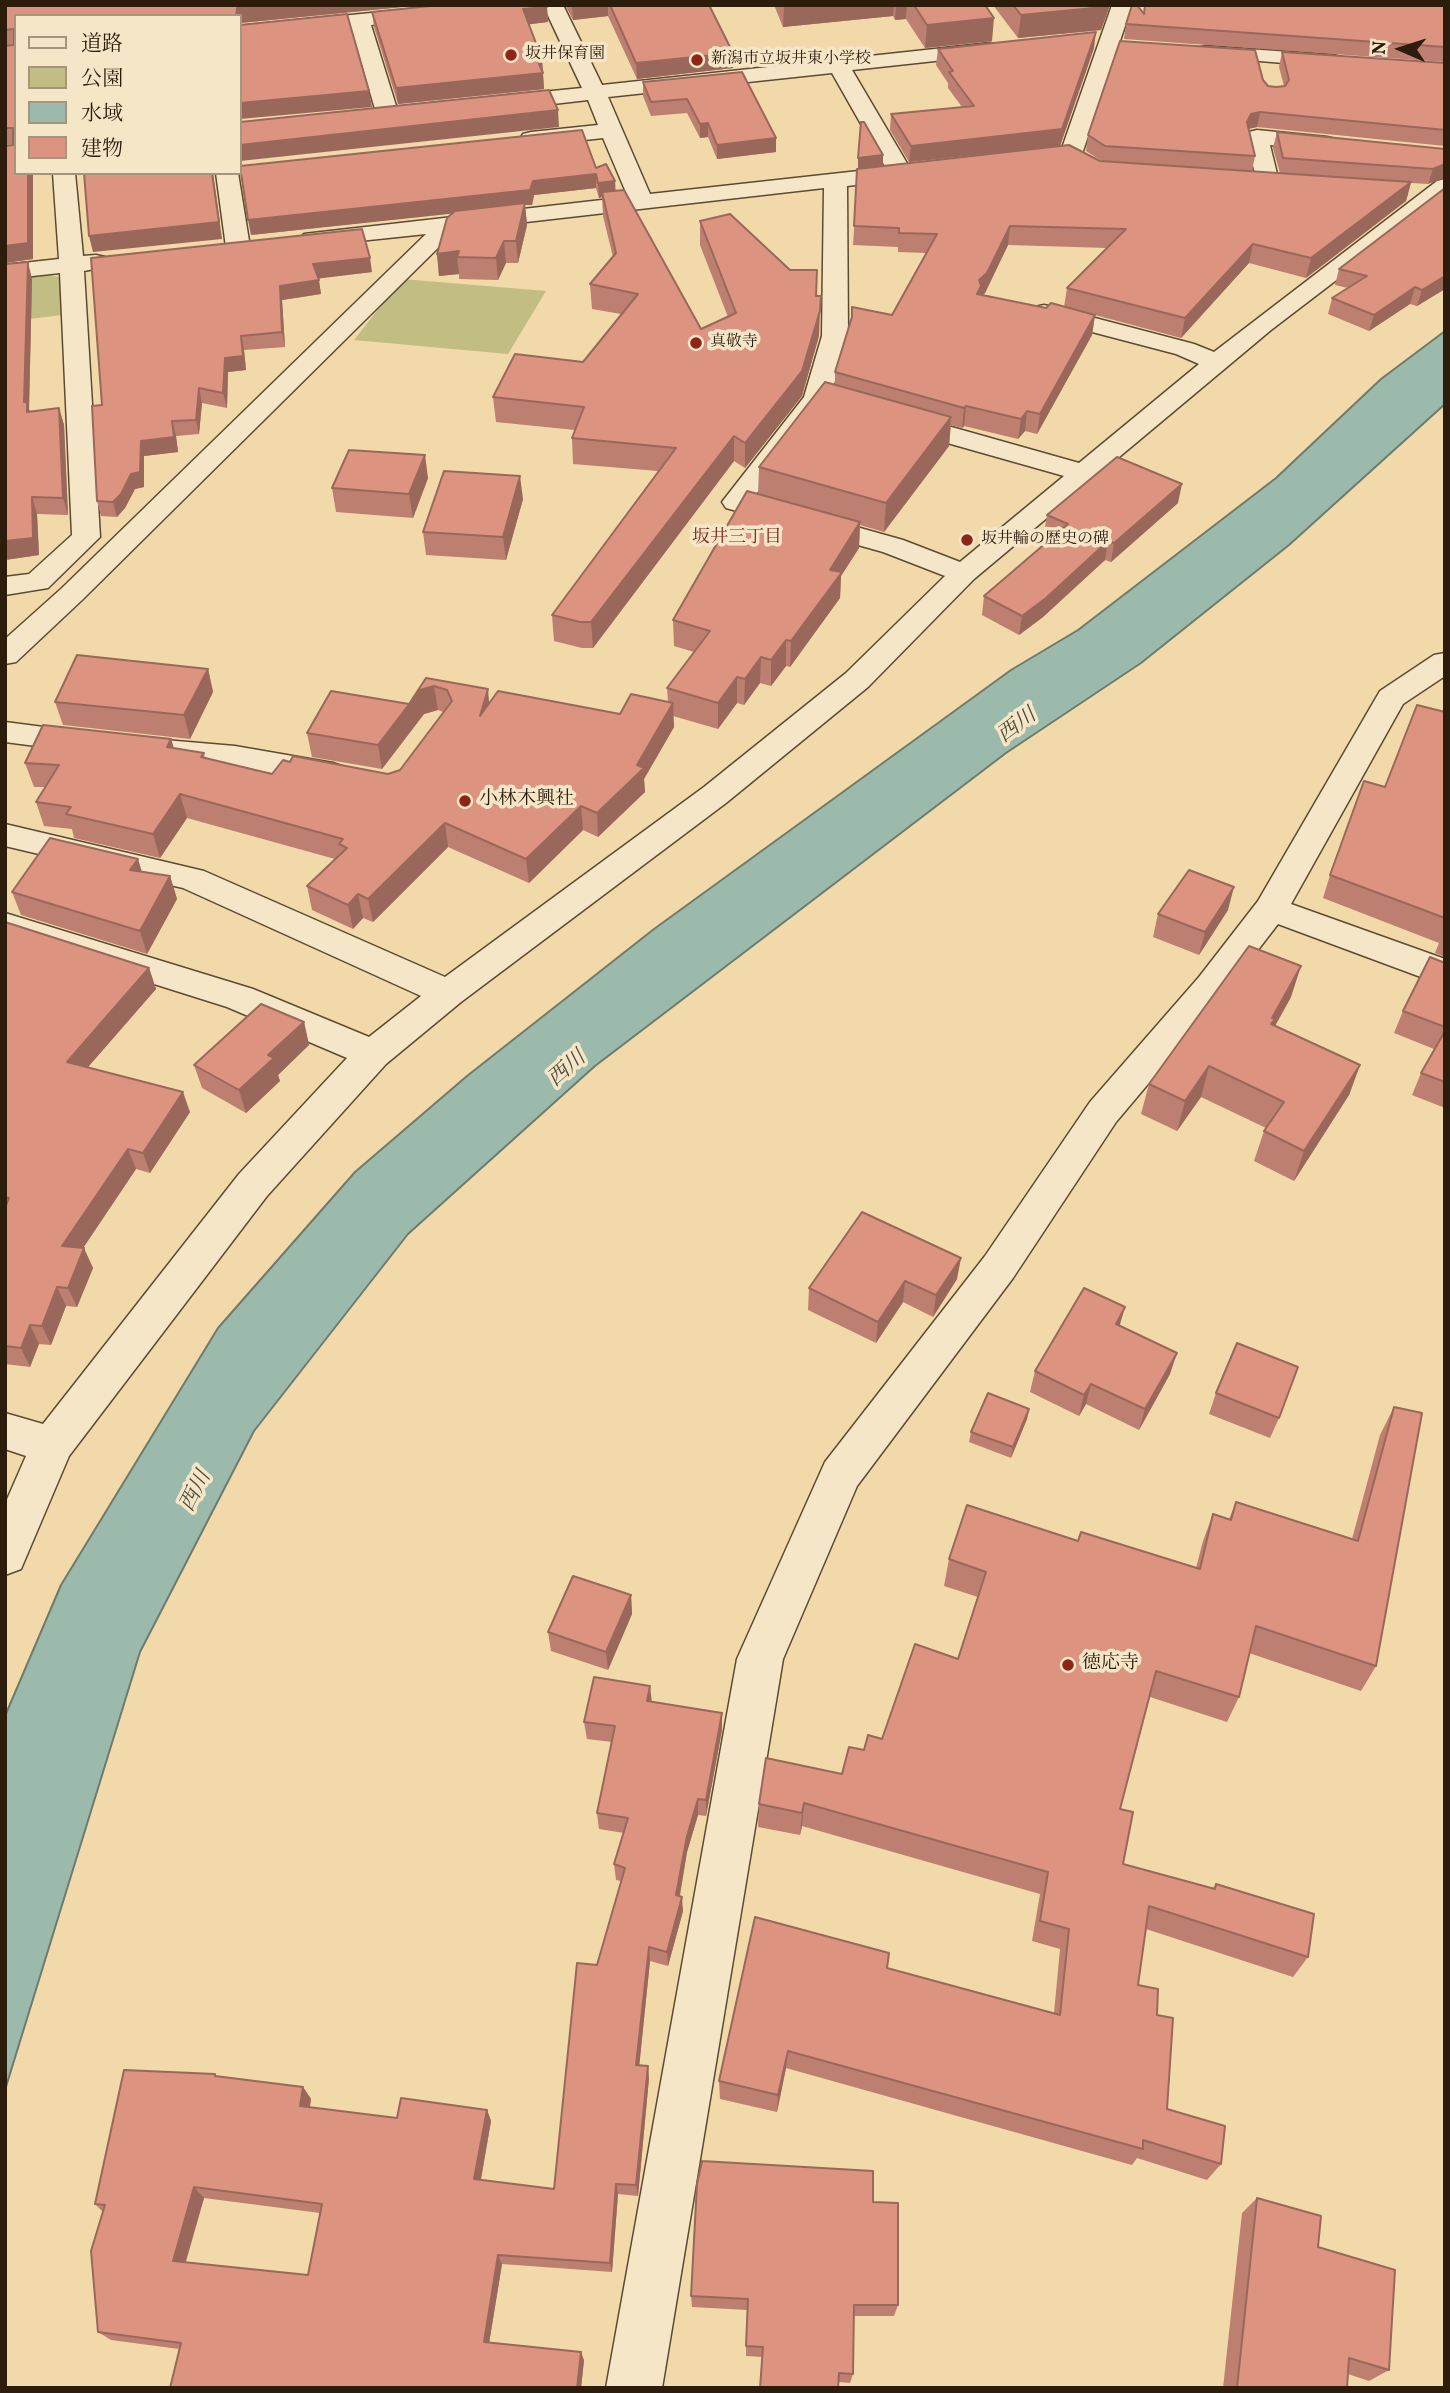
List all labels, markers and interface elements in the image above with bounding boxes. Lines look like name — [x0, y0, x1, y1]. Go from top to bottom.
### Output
legend — [14, 14, 242, 175]
north arrow — [1366, 14, 1436, 84]
text: 道路 — [81, 30, 123, 59]
text: N — [1367, 40, 1393, 55]
place label: 坂井保育園 — [525, 45, 605, 65]
marker: 坂井保育園 — [503, 47, 519, 63]
place label: 新潟市立坂井東小学校 — [711, 50, 871, 70]
marker: 新潟市立坂井東小学校 — [689, 52, 705, 68]
text: 公園 — [81, 65, 123, 94]
text: 水域 — [81, 100, 123, 129]
text: 建物 — [81, 135, 123, 164]
place label: 真敬寺 — [710, 333, 758, 353]
marker: 真敬寺 — [688, 335, 704, 351]
district label: 坂井三丁目 — [692, 528, 782, 550]
place label: 坂井輪の歴史の碑 — [981, 530, 1109, 550]
marker: 坂井輪の歴史の碑 — [959, 532, 975, 548]
water label: 西川 — [994, 704, 1042, 750]
place label: 小林木興社 — [479, 790, 574, 812]
marker: 小林木興社 — [457, 793, 473, 809]
water label: 西川 — [544, 1047, 592, 1093]
water label: 西川 — [176, 1468, 218, 1516]
place label: 徳応寺 — [1082, 1654, 1139, 1676]
marker: 徳応寺 — [1060, 1657, 1076, 1673]

